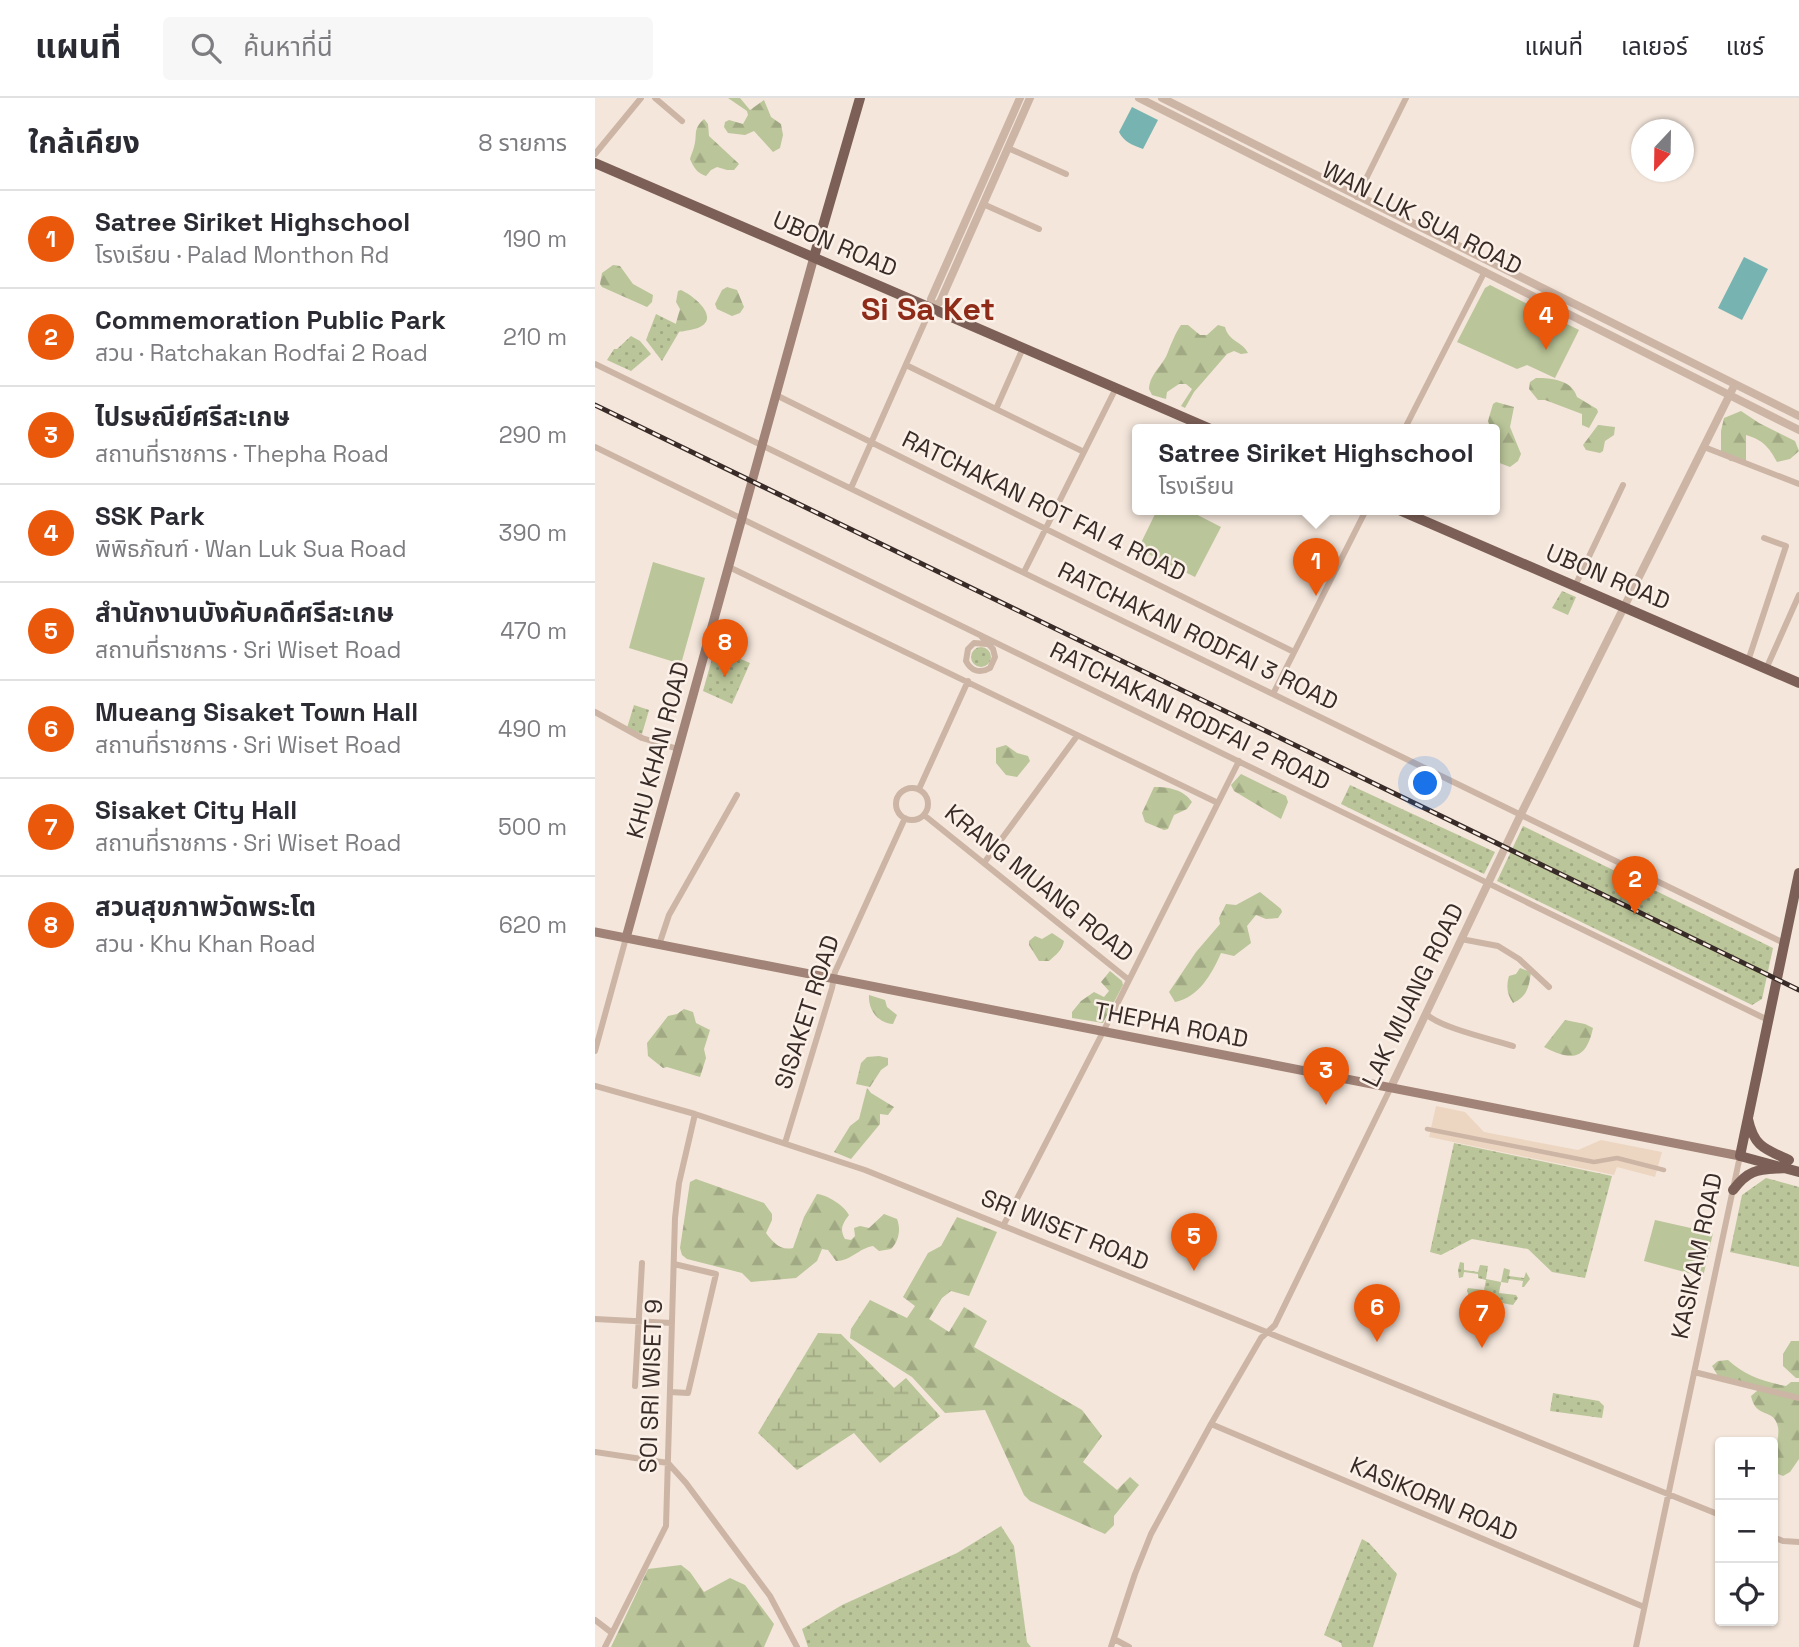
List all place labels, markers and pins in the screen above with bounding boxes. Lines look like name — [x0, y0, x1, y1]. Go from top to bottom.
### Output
pin: 4 — [1523, 292, 1569, 350]
pin: 1 — [1293, 538, 1339, 596]
pin: 8 — [702, 619, 748, 677]
pin: 2 — [1612, 856, 1658, 914]
pin: 3 — [1303, 1047, 1349, 1105]
pin: 5 — [1171, 1213, 1217, 1271]
pin: 6 — [1354, 1284, 1400, 1342]
pin: 7 — [1459, 1290, 1505, 1348]

